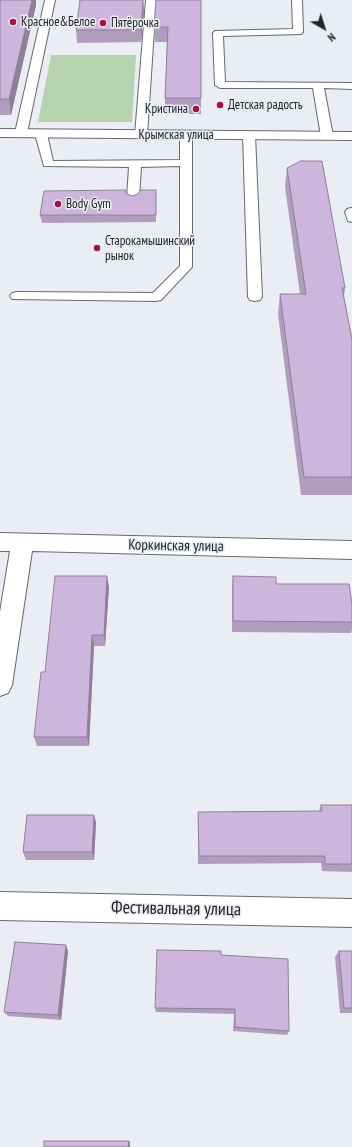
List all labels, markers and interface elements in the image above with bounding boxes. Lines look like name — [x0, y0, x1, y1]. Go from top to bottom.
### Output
north arrow — [304, 8, 344, 48]
place label: Красное&Белое — [21, 14, 95, 30]
place label: Пятёрочка — [111, 15, 159, 31]
marker: Красное&Белое — [8, 17, 18, 27]
marker: Пятёрочка — [98, 18, 108, 28]
text: N — [325, 30, 338, 45]
place label: Детская радость — [228, 97, 303, 113]
marker: Детская радость — [215, 100, 225, 110]
place label: Кристина — [145, 101, 188, 117]
marker: Кристина — [191, 104, 201, 114]
street label: Крымская улица — [138, 127, 214, 143]
place label: Body Gym — [66, 196, 111, 212]
marker: Body Gym — [53, 199, 63, 209]
place label: Старокамышинский рынок — [105, 233, 195, 264]
marker: Старокамышинский рынок — [92, 243, 102, 253]
street label: Коркинская улица — [128, 536, 224, 556]
street label: Фестивальная улица — [111, 897, 241, 921]

